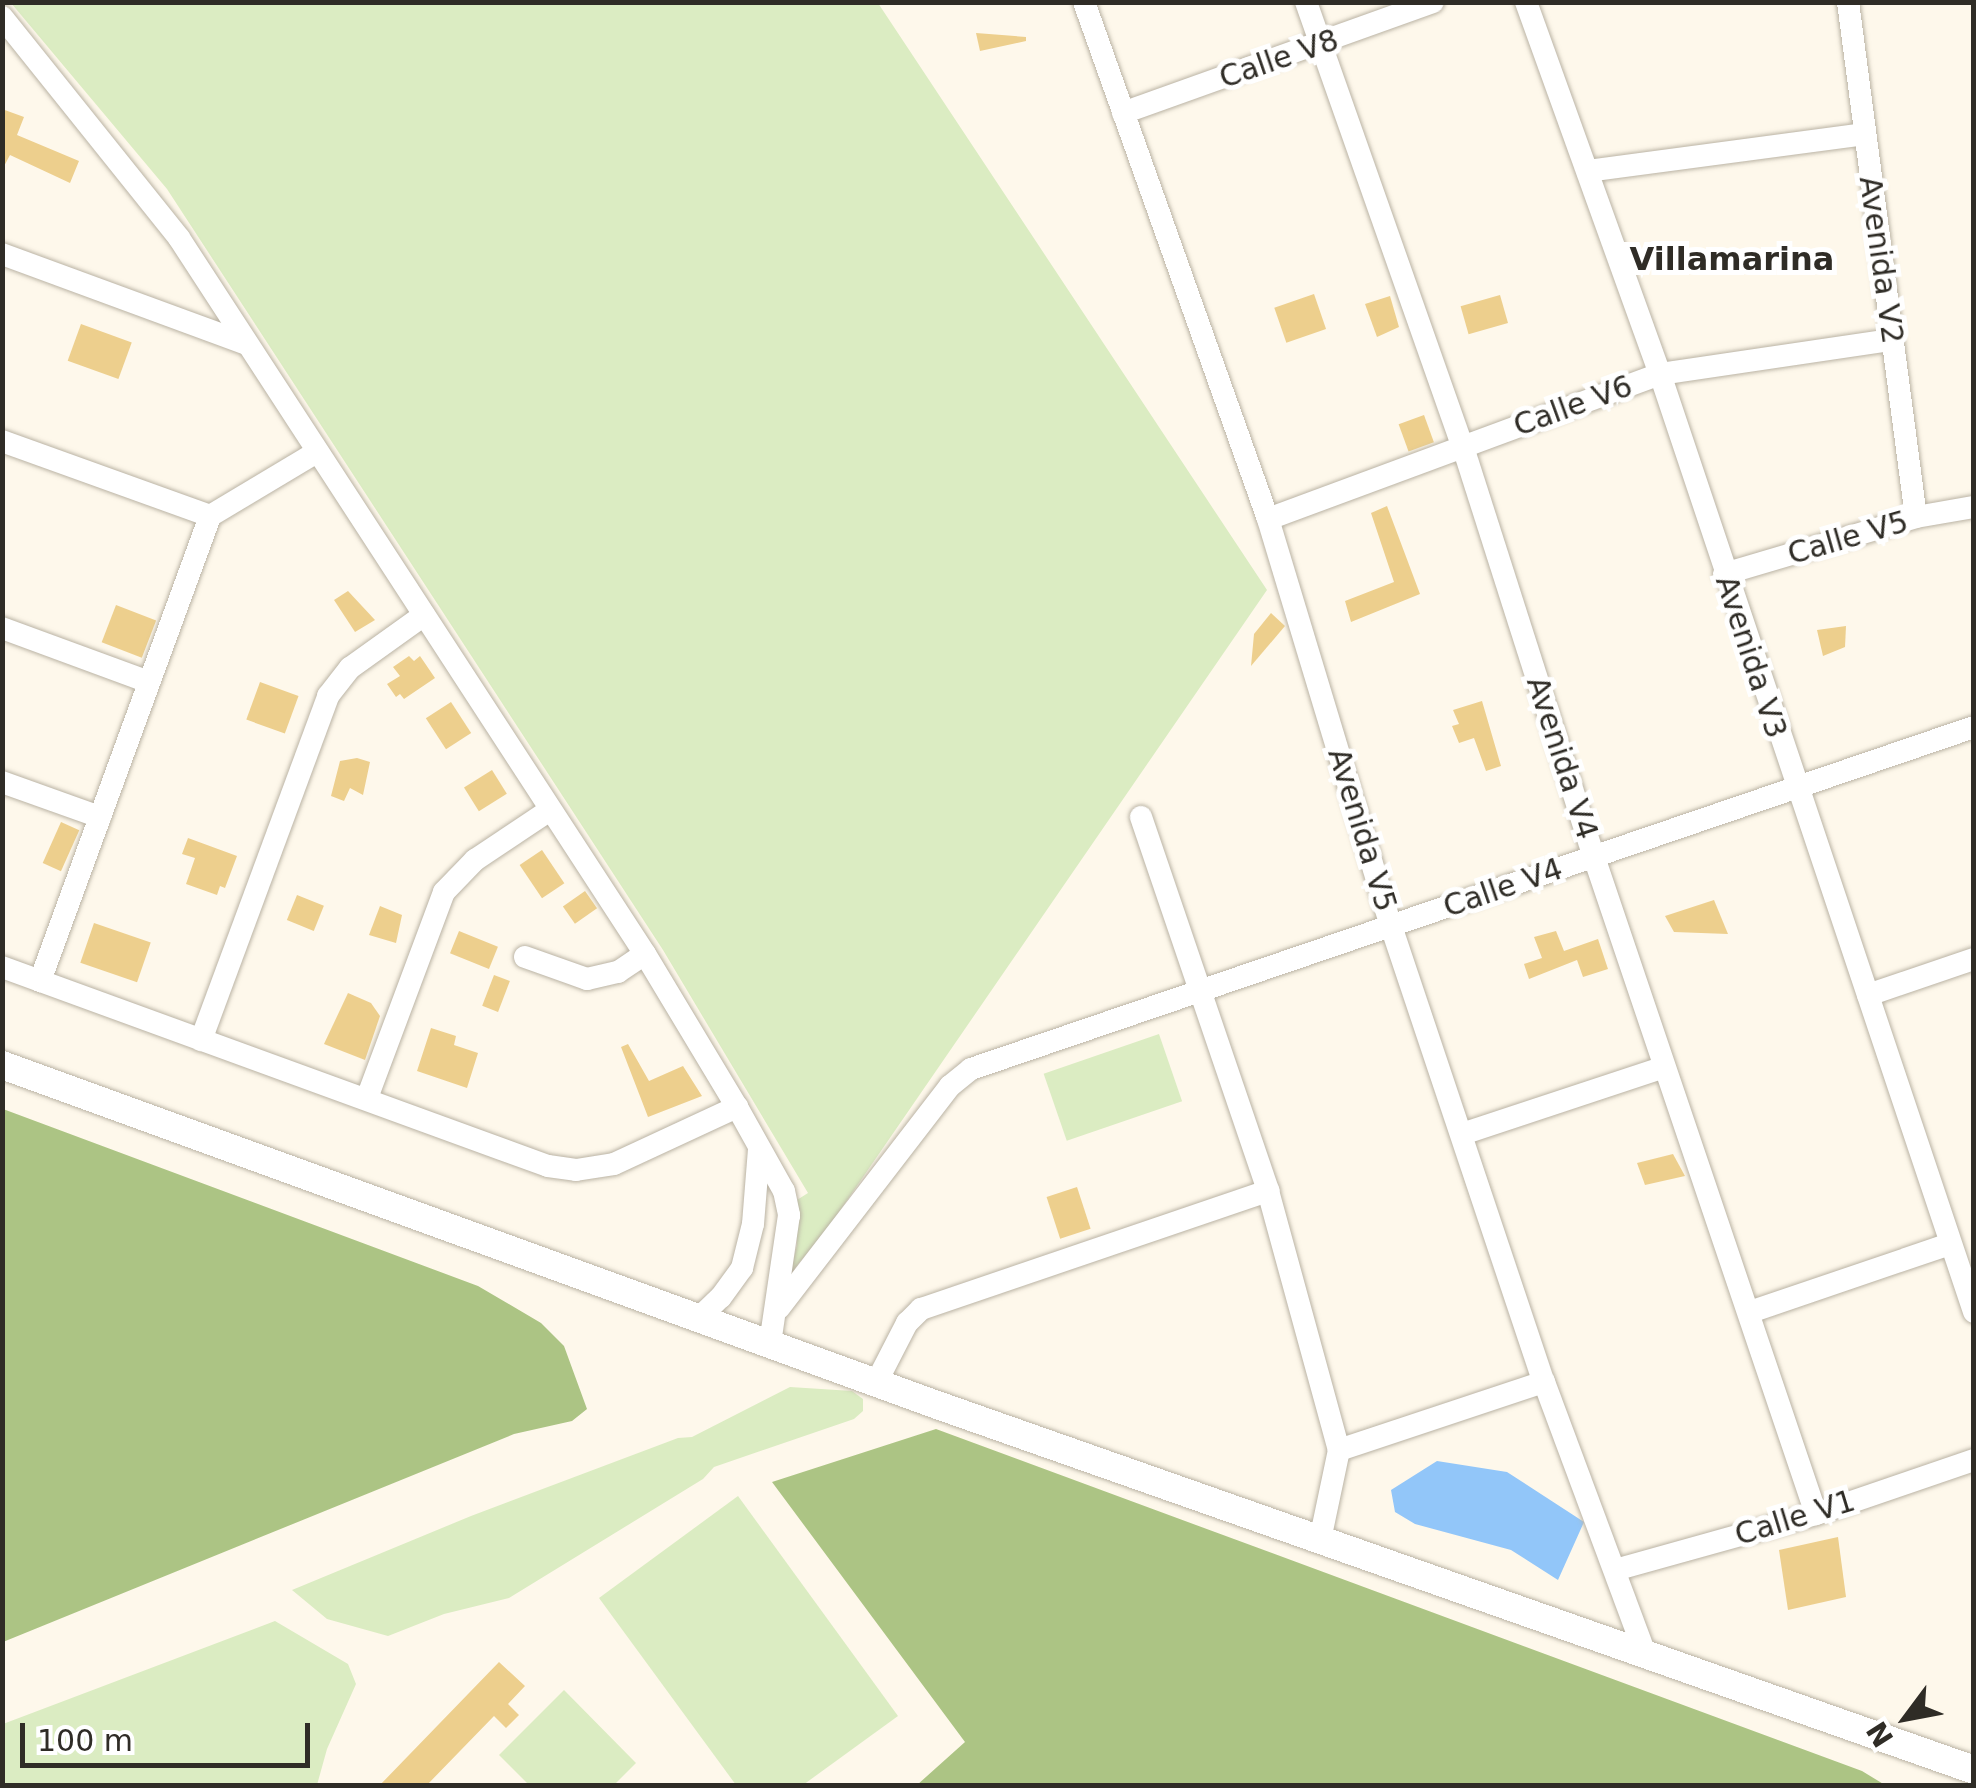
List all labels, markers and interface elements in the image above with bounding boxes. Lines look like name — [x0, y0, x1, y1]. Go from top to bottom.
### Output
street label: Calle V8 — [1215, 22, 1343, 96]
street label: Avenida V2 — [1851, 174, 1911, 346]
district label: Villamarina — [1630, 240, 1834, 278]
street label: Calle V6 — [1509, 368, 1637, 444]
street label: Calle V5 — [1784, 504, 1912, 572]
street label: Avenida V3 — [1708, 571, 1794, 743]
street label: Avenida V4 — [1519, 672, 1605, 844]
street label: Avenida V5 — [1320, 744, 1404, 916]
street label: Calle V4 — [1439, 851, 1567, 925]
street label: Calle V1 — [1731, 1483, 1859, 1553]
north arrow — [1856, 1668, 1956, 1768]
scale bar — [25, 1703, 315, 1765]
text: N — [1860, 1715, 1900, 1753]
text: 100 m — [37, 1723, 133, 1758]

